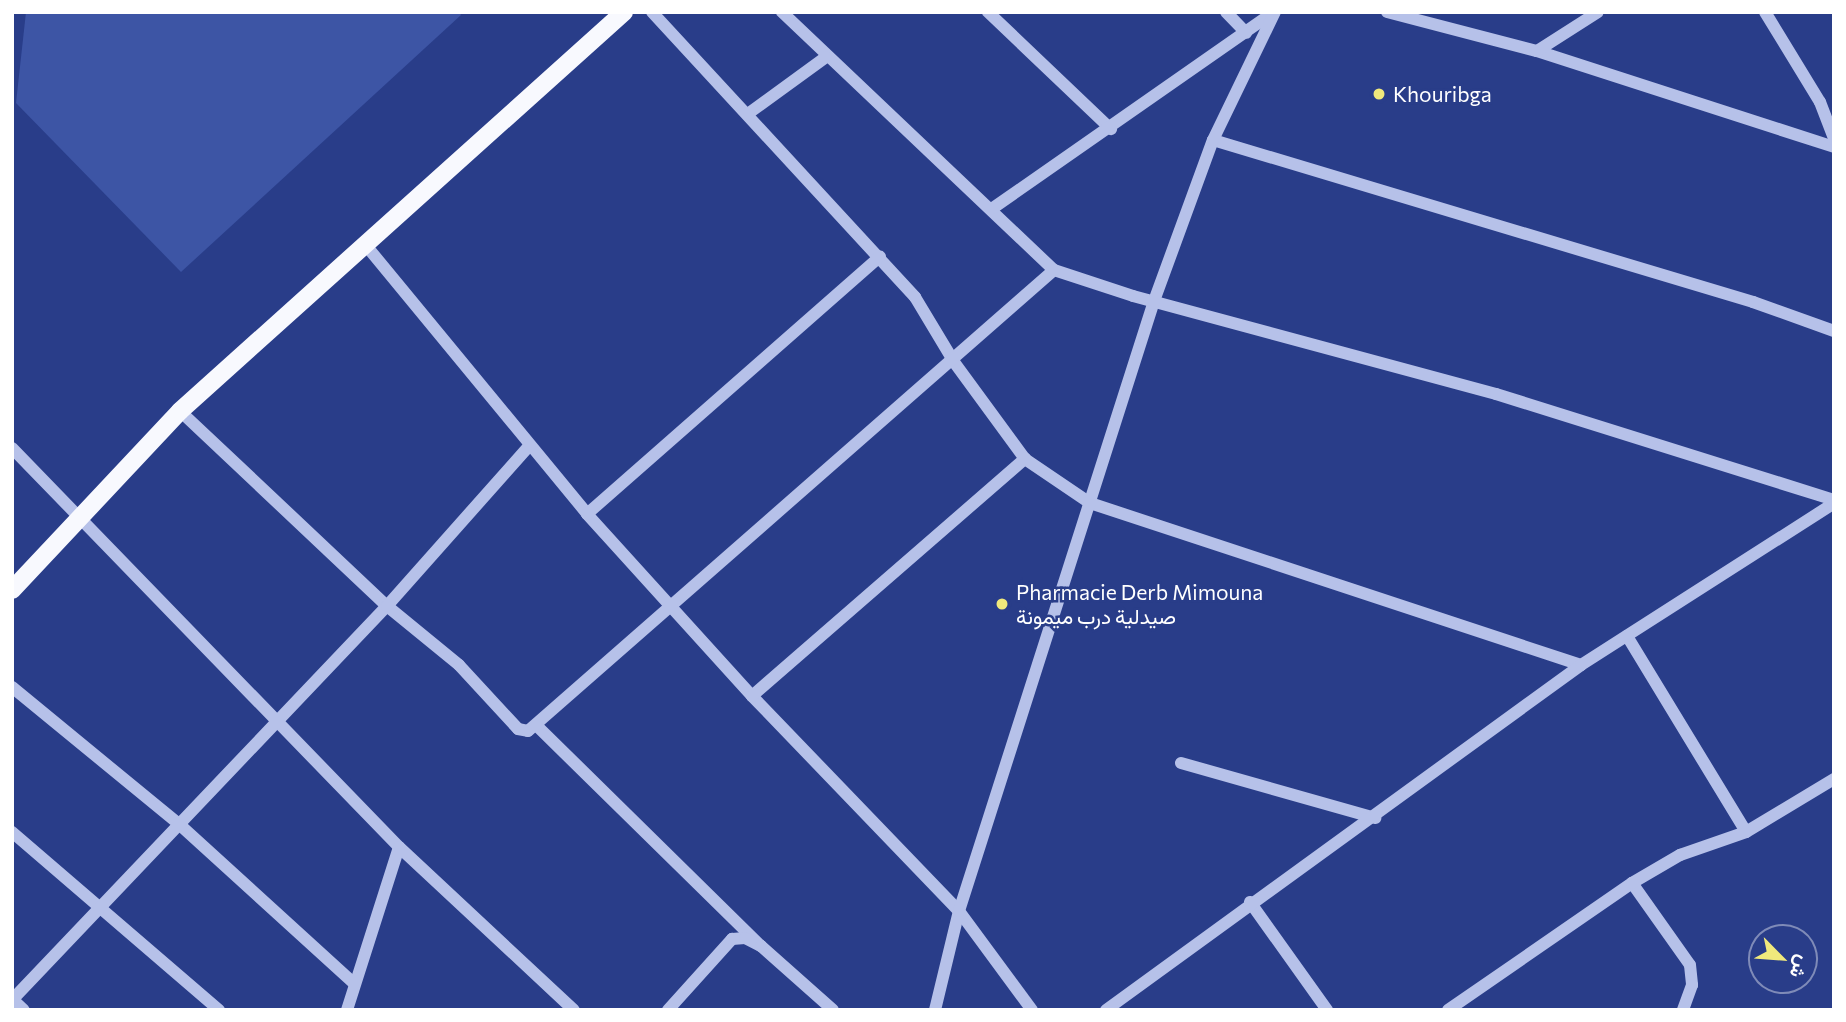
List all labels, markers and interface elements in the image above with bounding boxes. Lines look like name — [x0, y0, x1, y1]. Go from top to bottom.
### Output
place label: Khouribga — [1393, 81, 1492, 107]
marker: Khouribga — [1371, 86, 1387, 102]
place label: Pharmacie Derb Mimouna صيدلية درب ميمونة — [1016, 579, 1263, 629]
marker: Pharmacie Derb Mimouna صيدلية درب ميمونة — [994, 596, 1010, 612]
north arrow — [1748, 924, 1818, 994]
text: ش — [1785, 952, 1816, 982]

